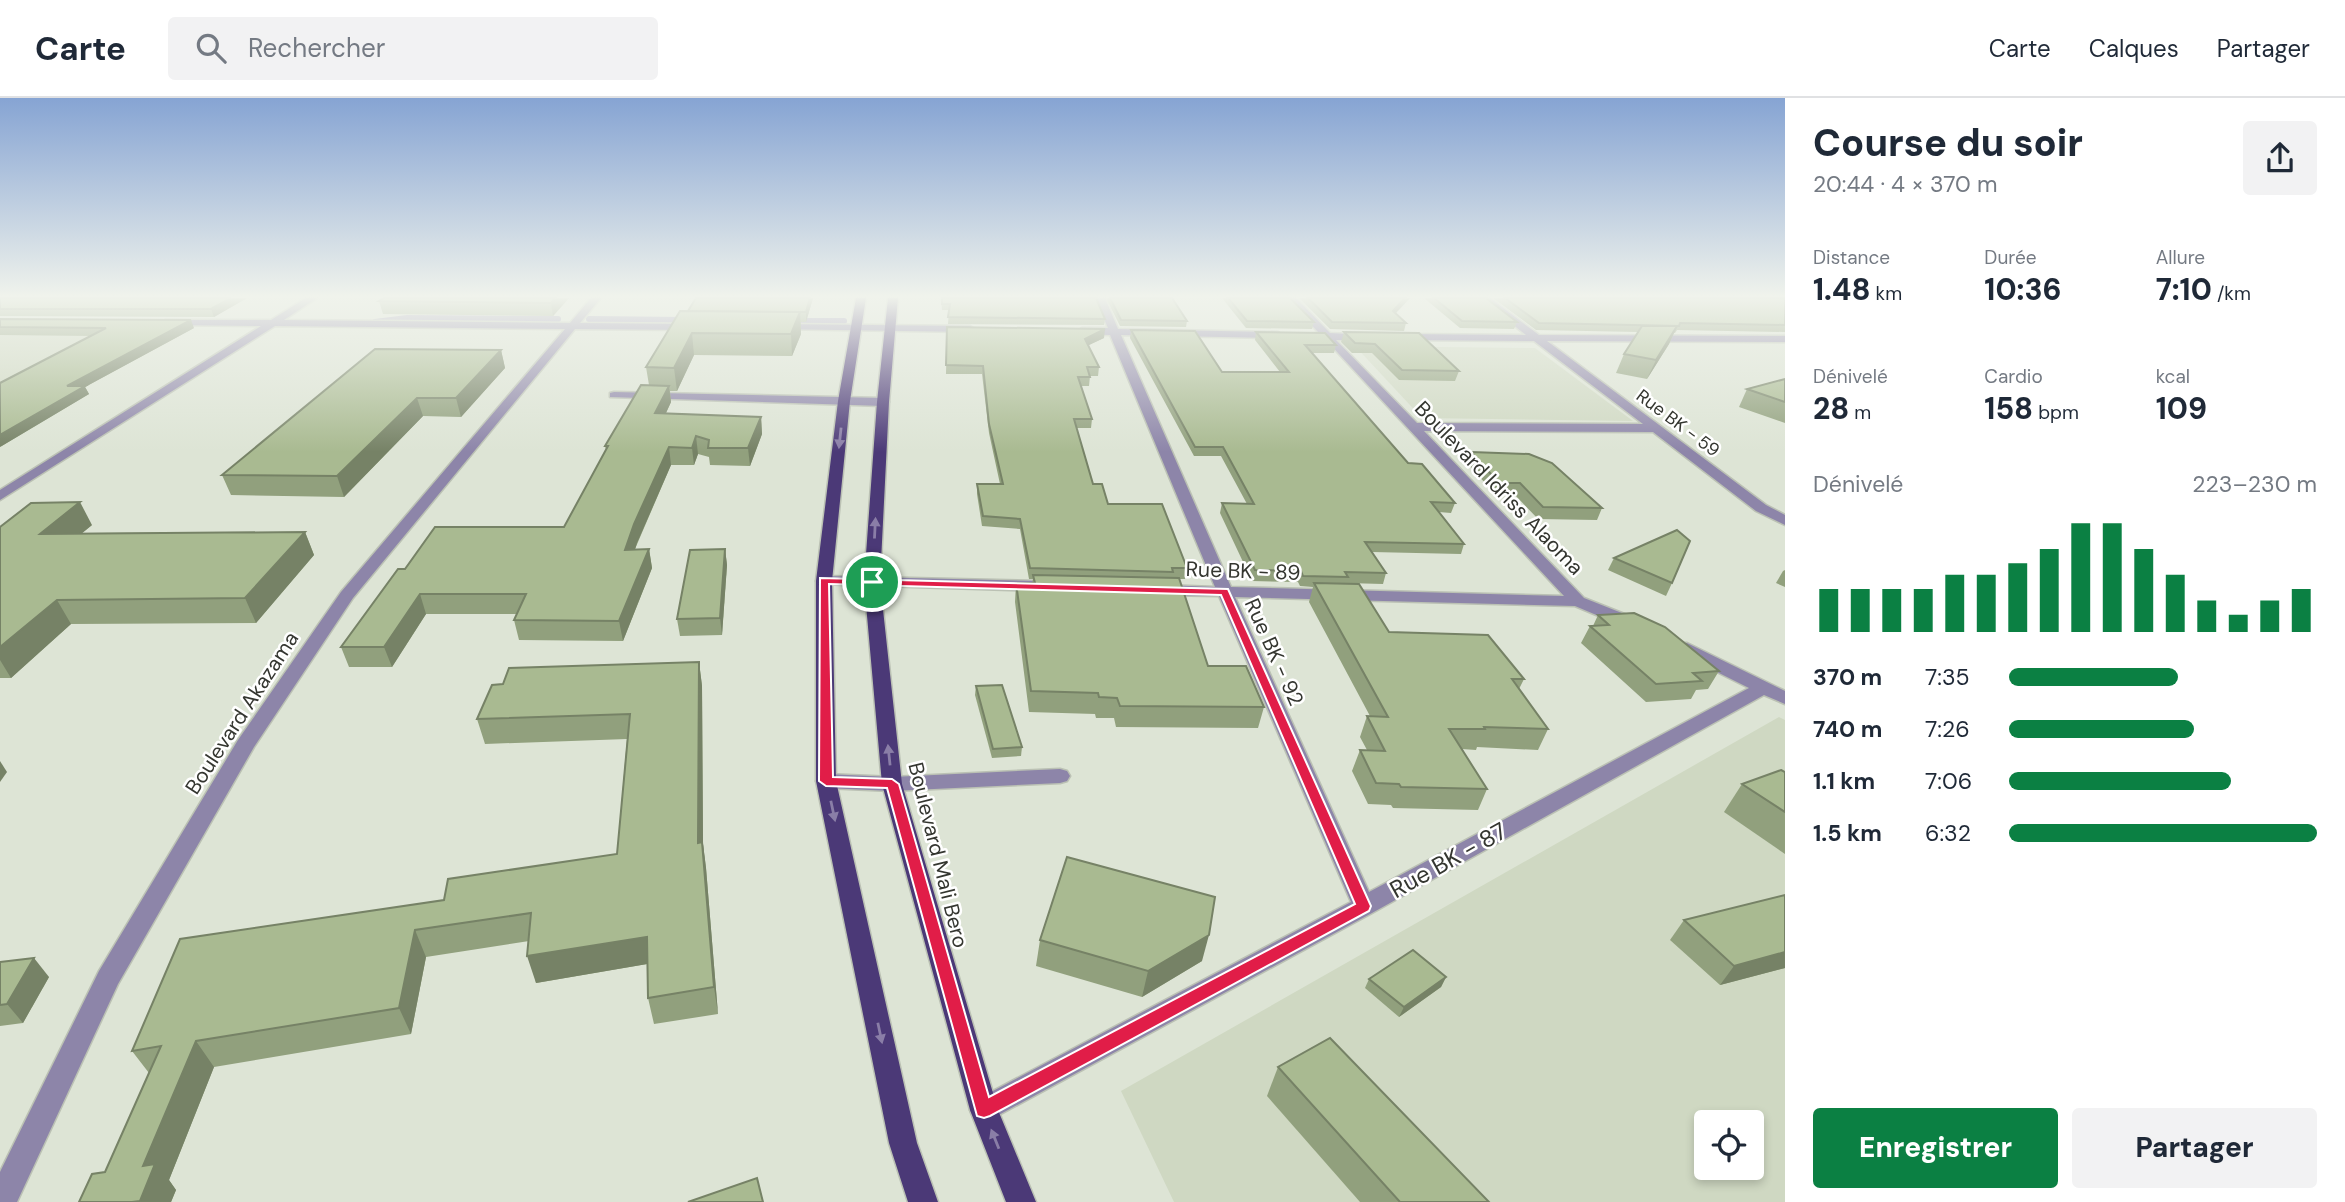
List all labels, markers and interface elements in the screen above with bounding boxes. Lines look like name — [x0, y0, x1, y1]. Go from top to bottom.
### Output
search box — [168, 17, 658, 80]
text: Carte — [35, 27, 126, 70]
icon: search — [192, 29, 230, 67]
text: Rechercher — [248, 31, 385, 65]
text: Carte — [1989, 33, 2051, 64]
text: Calques — [2089, 33, 2179, 64]
text: Partager — [2217, 33, 2310, 64]
text: Course du soir — [1813, 118, 2083, 168]
button: share — [2243, 121, 2317, 195]
text: 20:44 · 4 × 370 m — [1813, 169, 1997, 199]
text: Distance — [1813, 245, 1890, 270]
text: Durée — [1984, 245, 2037, 270]
text: Allure — [2156, 245, 2205, 270]
text: 1.48 — [1813, 270, 1871, 309]
text: 10:36 — [1984, 270, 2062, 309]
text: 7:10 — [2156, 270, 2212, 309]
text: km — [1871, 281, 1902, 306]
text: /km — [2212, 281, 2251, 306]
text: Dénivelé — [1813, 364, 1888, 389]
text: Cardio — [1984, 364, 2043, 389]
text: kcal — [2156, 364, 2190, 389]
street label: Rue BK - 59 — [1631, 384, 1725, 462]
text: 28 — [1813, 389, 1849, 428]
text: 158 — [1984, 389, 2033, 428]
text: 109 — [2156, 389, 2207, 428]
street label: Boulevard Idriss Alaoma — [1408, 395, 1590, 581]
text: m — [1849, 400, 1871, 425]
text: bpm — [2033, 400, 2079, 425]
one-way arrow — [834, 427, 845, 449]
text: Dénivelé — [1813, 469, 1903, 499]
text: 223–230 m — [2192, 469, 2317, 499]
one-way arrow — [870, 517, 881, 539]
pin — [842, 552, 902, 612]
street label: Rue BK - 89 — [1185, 555, 1301, 587]
icon: arrive — [853, 563, 891, 601]
street label: Rue BK - 92 — [1238, 594, 1310, 710]
street label: Boulevard Akazama — [179, 626, 305, 800]
text: 370 m — [1813, 662, 1882, 692]
text: 7:35 — [1925, 662, 1970, 692]
text: 740 m — [1813, 714, 1882, 744]
text: 7:26 — [1925, 714, 1970, 744]
one-way arrow — [884, 744, 895, 766]
street label: Boulevard Mali Bero — [901, 759, 975, 951]
text: 1.1 km — [1813, 766, 1875, 796]
text: 7:06 — [1925, 766, 1972, 796]
one-way arrow — [827, 800, 838, 822]
street label: Rue BK - 87 — [1384, 815, 1512, 905]
text: 1.5 km — [1813, 818, 1882, 848]
text: 6:32 — [1925, 818, 1971, 848]
one-way arrow — [874, 1023, 885, 1045]
button: Enregistrer — [1813, 1108, 2058, 1188]
button: Partager — [2072, 1108, 2317, 1188]
map controls — [1694, 1110, 1764, 1180]
button: locate — [1694, 1110, 1764, 1180]
one-way arrow — [990, 1128, 1001, 1149]

